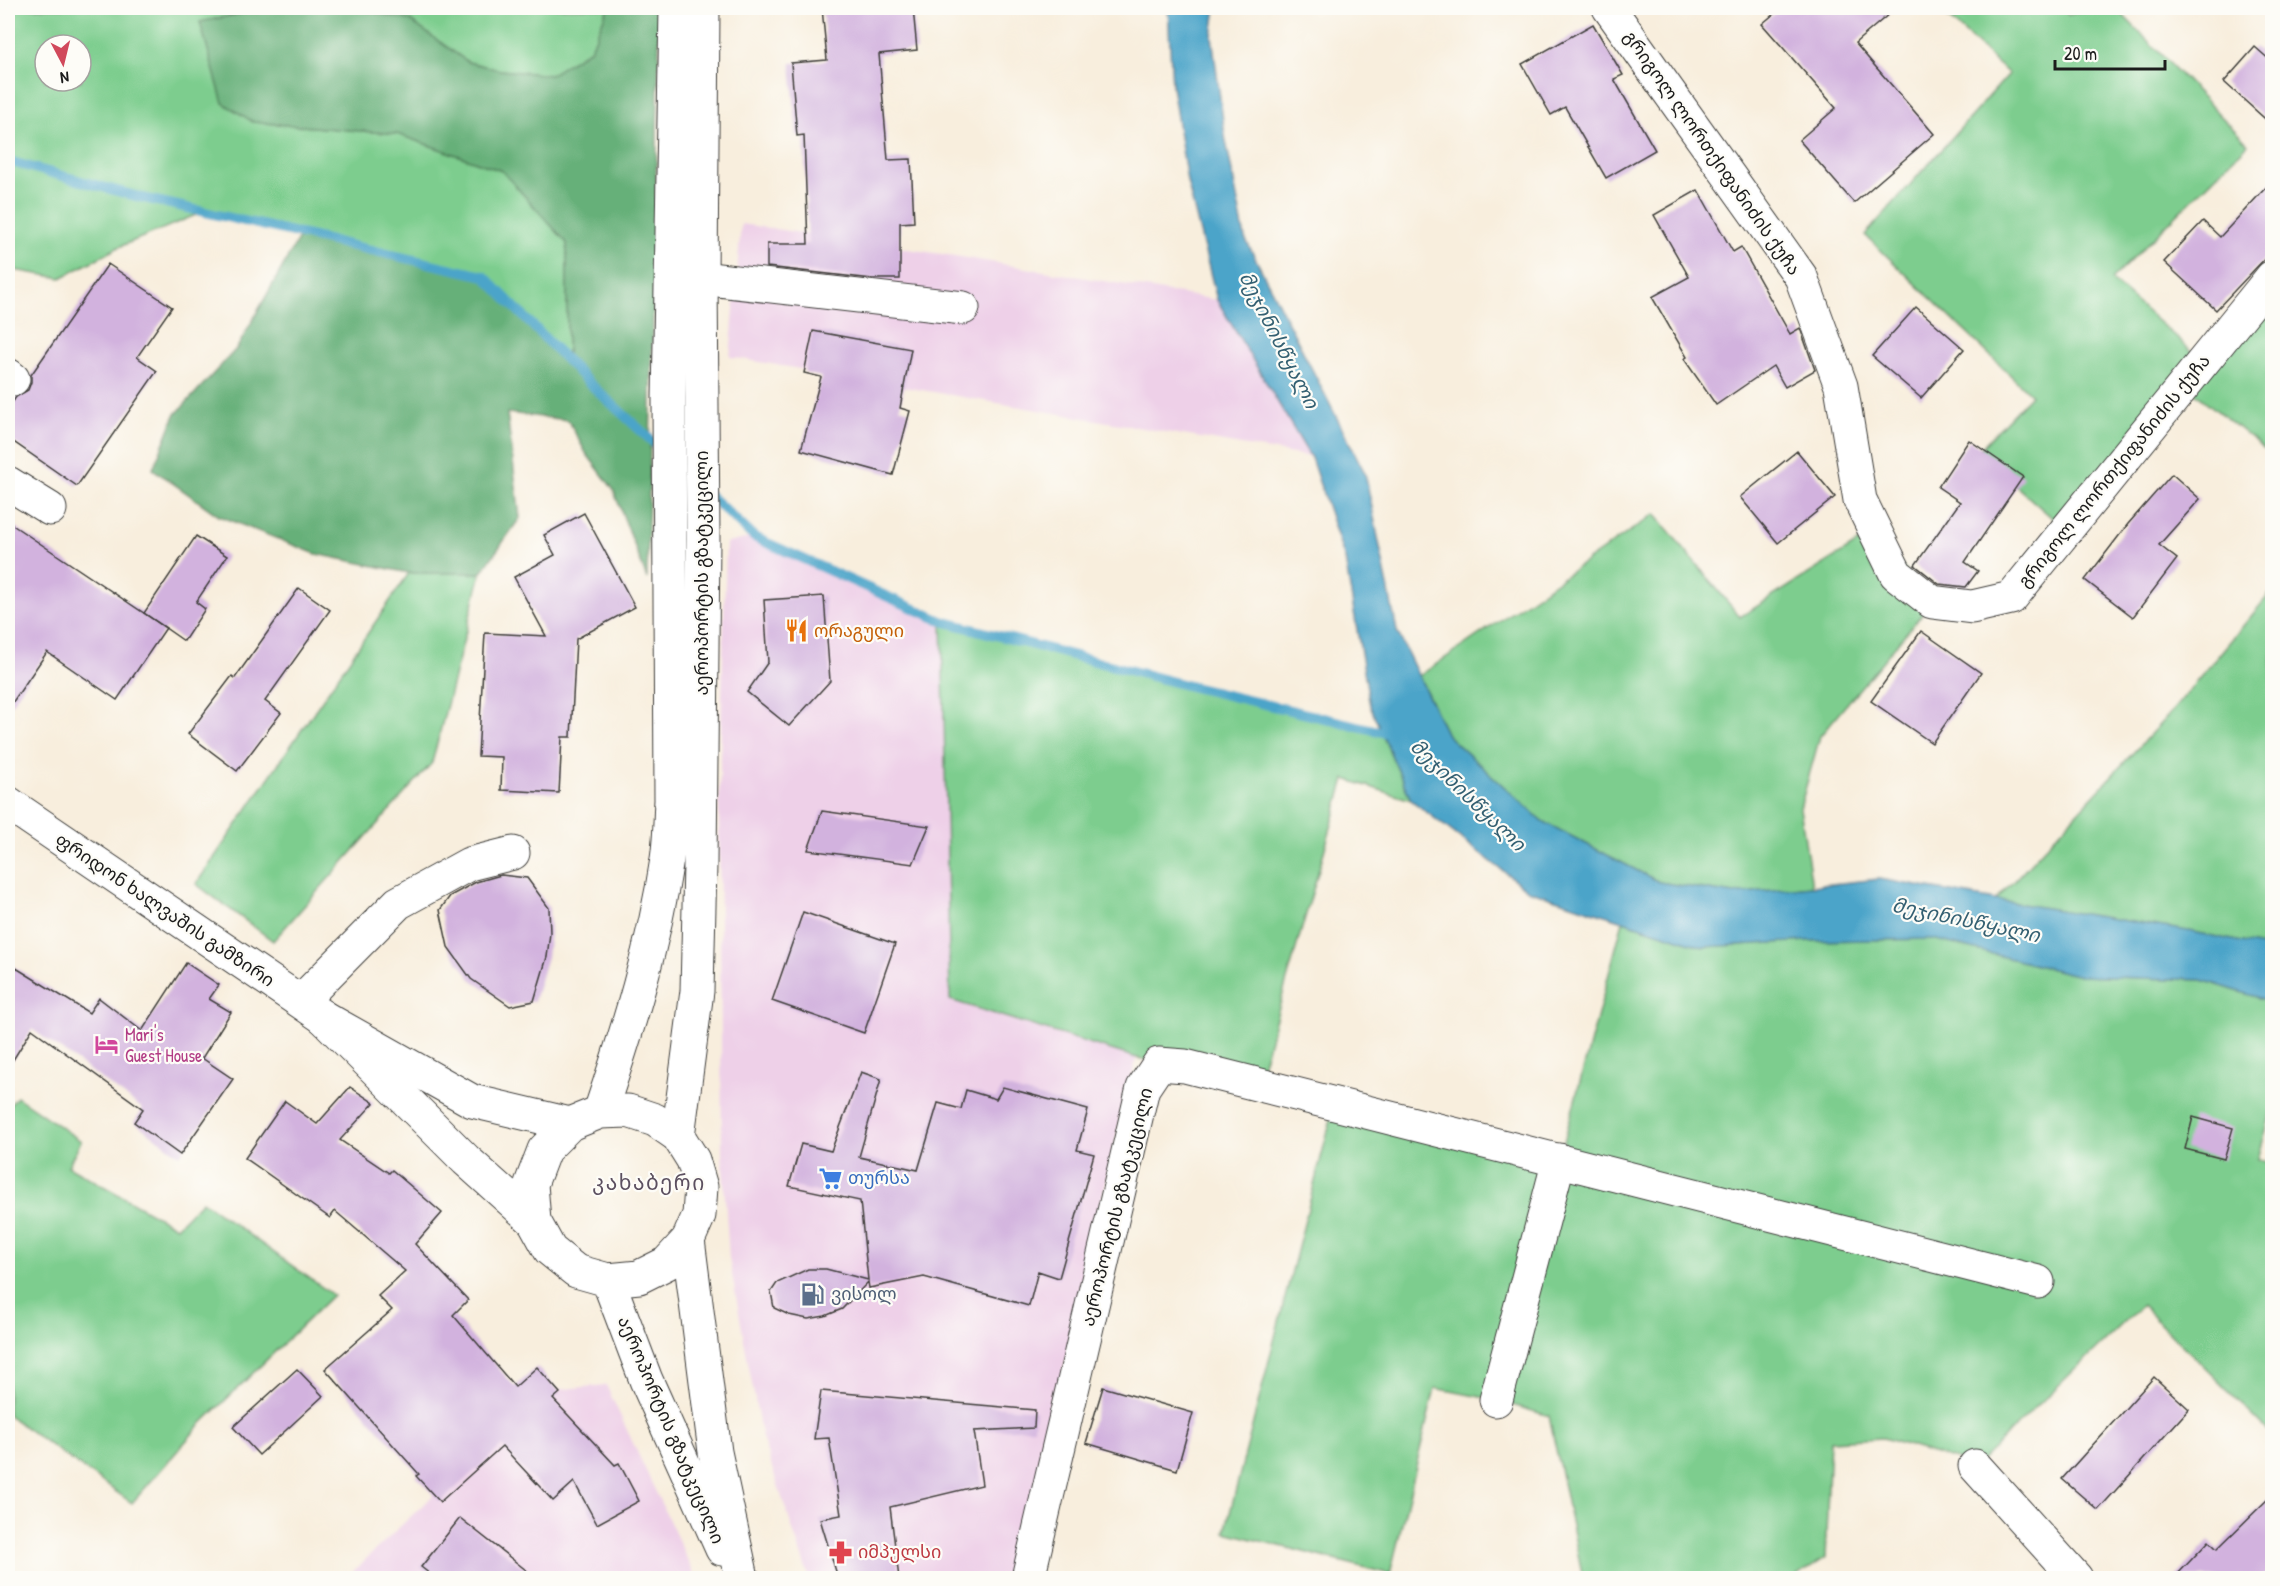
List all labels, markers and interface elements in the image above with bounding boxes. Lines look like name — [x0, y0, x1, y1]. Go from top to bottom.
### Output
street label: გრიგოლ ლორთქიფანიძის ქუჩა — [1618, 25, 1807, 280]
north arrow — [33, 33, 93, 93]
scale bar — [2055, 33, 2164, 71]
text: 20 m — [2064, 41, 2097, 66]
text: N — [59, 66, 70, 89]
water label: მეჯინისწყალი — [1233, 267, 1326, 414]
street label: გრიგოლ ლორთქიფანიძის ქუჩა — [2012, 349, 2216, 592]
street label: აეროპორტის გზატკეცილი — [689, 450, 714, 696]
restaurant icon: ორაგული — [783, 618, 809, 644]
place label: ორაგული — [814, 618, 904, 643]
water label: მეჯინისწყალი — [1405, 733, 1533, 858]
street label: ფრიდონ ხალვაშის გამზირი — [51, 827, 280, 992]
water label: მეჯინისწყალი — [1890, 891, 2044, 949]
place label: Mari's Guest House — [125, 1022, 202, 1068]
hotel icon: Mari's Guest House — [94, 1032, 120, 1058]
street label: აეროპორტის გზატკეცილი — [1075, 1085, 1158, 1329]
supermarket icon: თურსა — [817, 1165, 843, 1191]
place label: თურსა — [848, 1165, 910, 1190]
district label: კახაბერი — [592, 1168, 706, 1197]
fuel station icon: ვისოლ — [800, 1281, 826, 1307]
place label: ვისოლ — [831, 1281, 897, 1306]
street label: აეროპორტის გზატკეცილი — [612, 1312, 731, 1548]
pharmacy icon: იმპულსი — [827, 1539, 853, 1565]
place label: იმპულსი — [858, 1539, 941, 1564]

